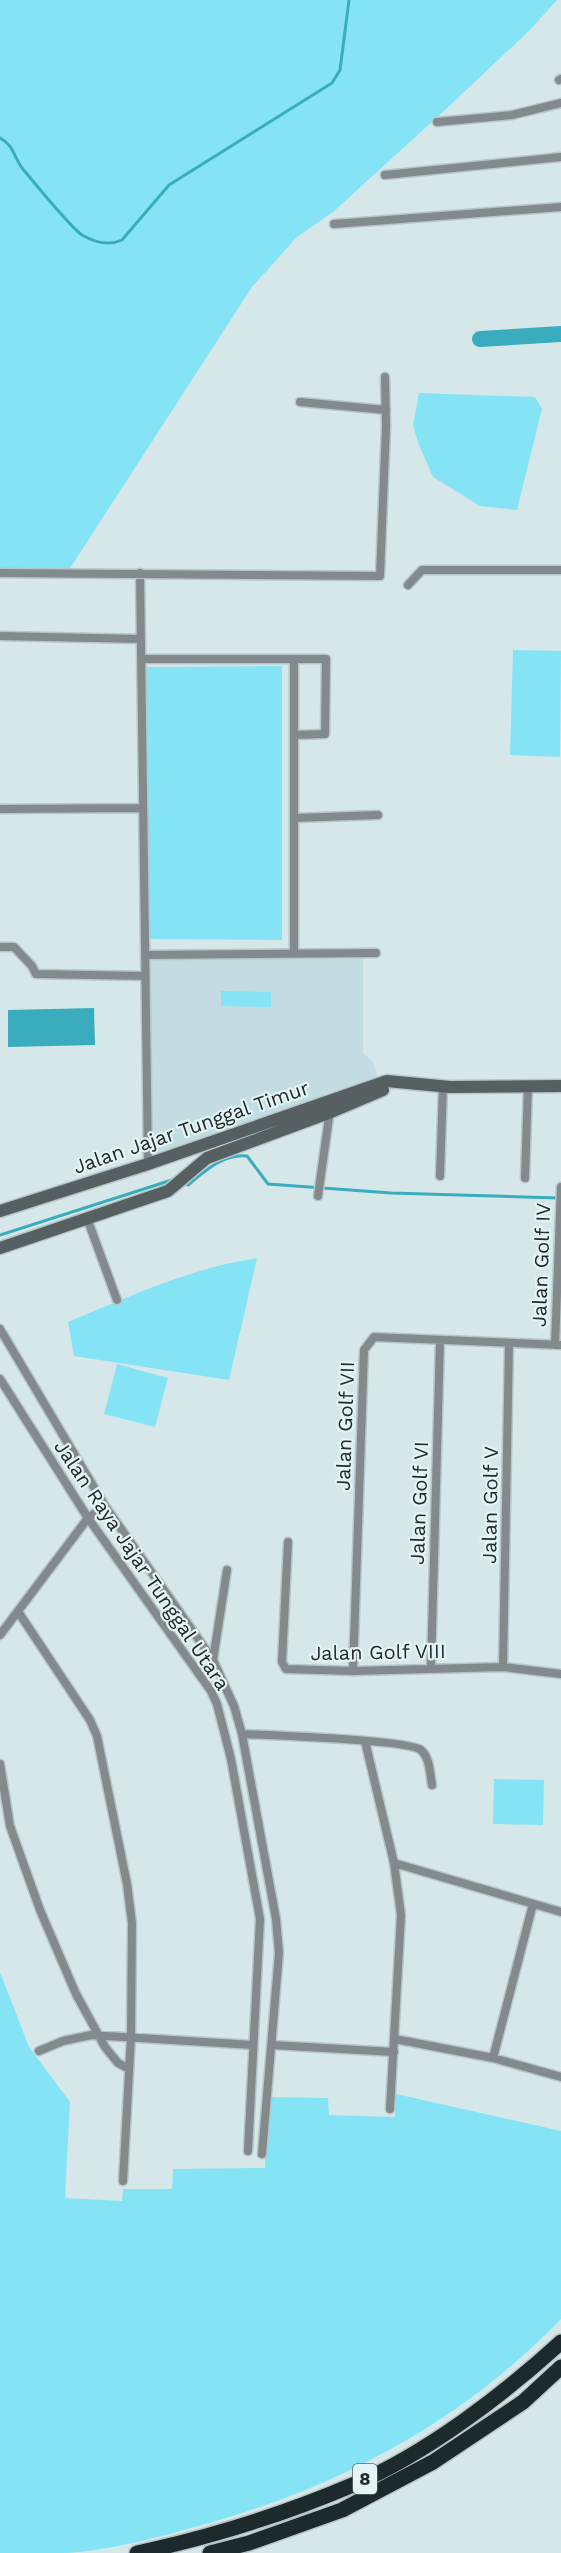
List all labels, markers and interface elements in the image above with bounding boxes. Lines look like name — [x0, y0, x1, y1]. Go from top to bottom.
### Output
street label: Jalan Jajar Tunggal Timur — [70, 1075, 312, 1179]
street label: Jalan Golf IV — [527, 1202, 555, 1328]
street label: Jalan Golf VII — [331, 1361, 359, 1491]
street label: Jalan Raya Jajar Tunggal Utara — [49, 1435, 235, 1695]
street label: Jalan Golf VI — [405, 1441, 433, 1565]
street label: Jalan Golf V — [477, 1446, 503, 1564]
street label: Jalan Golf VIII — [310, 1639, 446, 1665]
road number: 8 — [353, 2464, 377, 2494]

